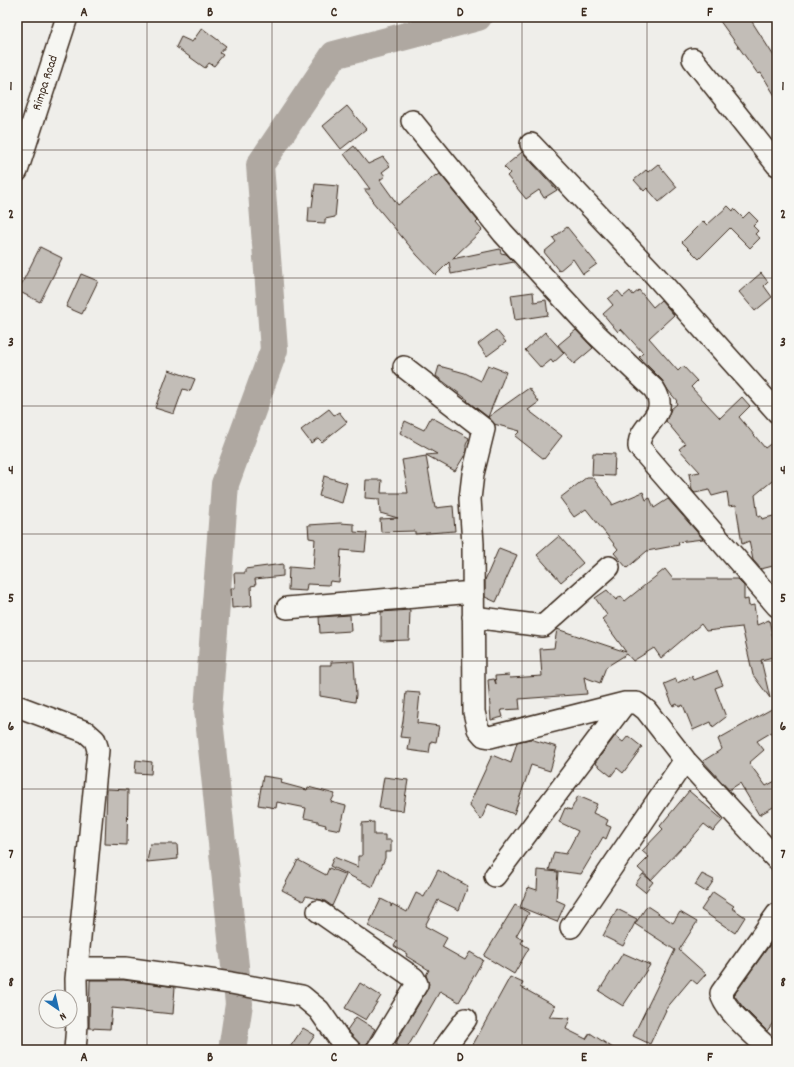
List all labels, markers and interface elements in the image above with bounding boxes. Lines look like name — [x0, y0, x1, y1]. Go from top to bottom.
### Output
text: A — [80, 4, 88, 23]
text: B — [207, 4, 213, 23]
text: C — [331, 4, 338, 23]
text: D — [457, 4, 464, 23]
text: E — [581, 4, 588, 23]
text: F — [707, 4, 713, 23]
street label: Rimpa Road — [28, 53, 64, 113]
text: 1 — [10, 78, 13, 97]
text: 1 — [782, 78, 785, 97]
text: 2 — [8, 206, 14, 225]
text: 2 — [780, 206, 786, 225]
text: 3 — [8, 334, 14, 353]
text: 3 — [780, 334, 786, 353]
text: 4 — [8, 462, 14, 481]
text: 4 — [780, 462, 786, 481]
text: 5 — [8, 590, 14, 609]
text: 5 — [780, 590, 786, 609]
text: 6 — [8, 718, 15, 737]
text: 6 — [780, 718, 787, 737]
text: 7 — [9, 846, 14, 865]
text: 7 — [781, 846, 786, 865]
text: 8 — [8, 974, 14, 993]
text: 8 — [780, 974, 786, 993]
north arrow — [38, 989, 78, 1029]
text: N — [55, 1007, 69, 1024]
text: A — [80, 1049, 88, 1067]
text: B — [207, 1049, 213, 1067]
text: C — [331, 1049, 338, 1067]
text: D — [457, 1049, 464, 1067]
text: E — [581, 1049, 588, 1067]
text: F — [707, 1049, 713, 1067]

